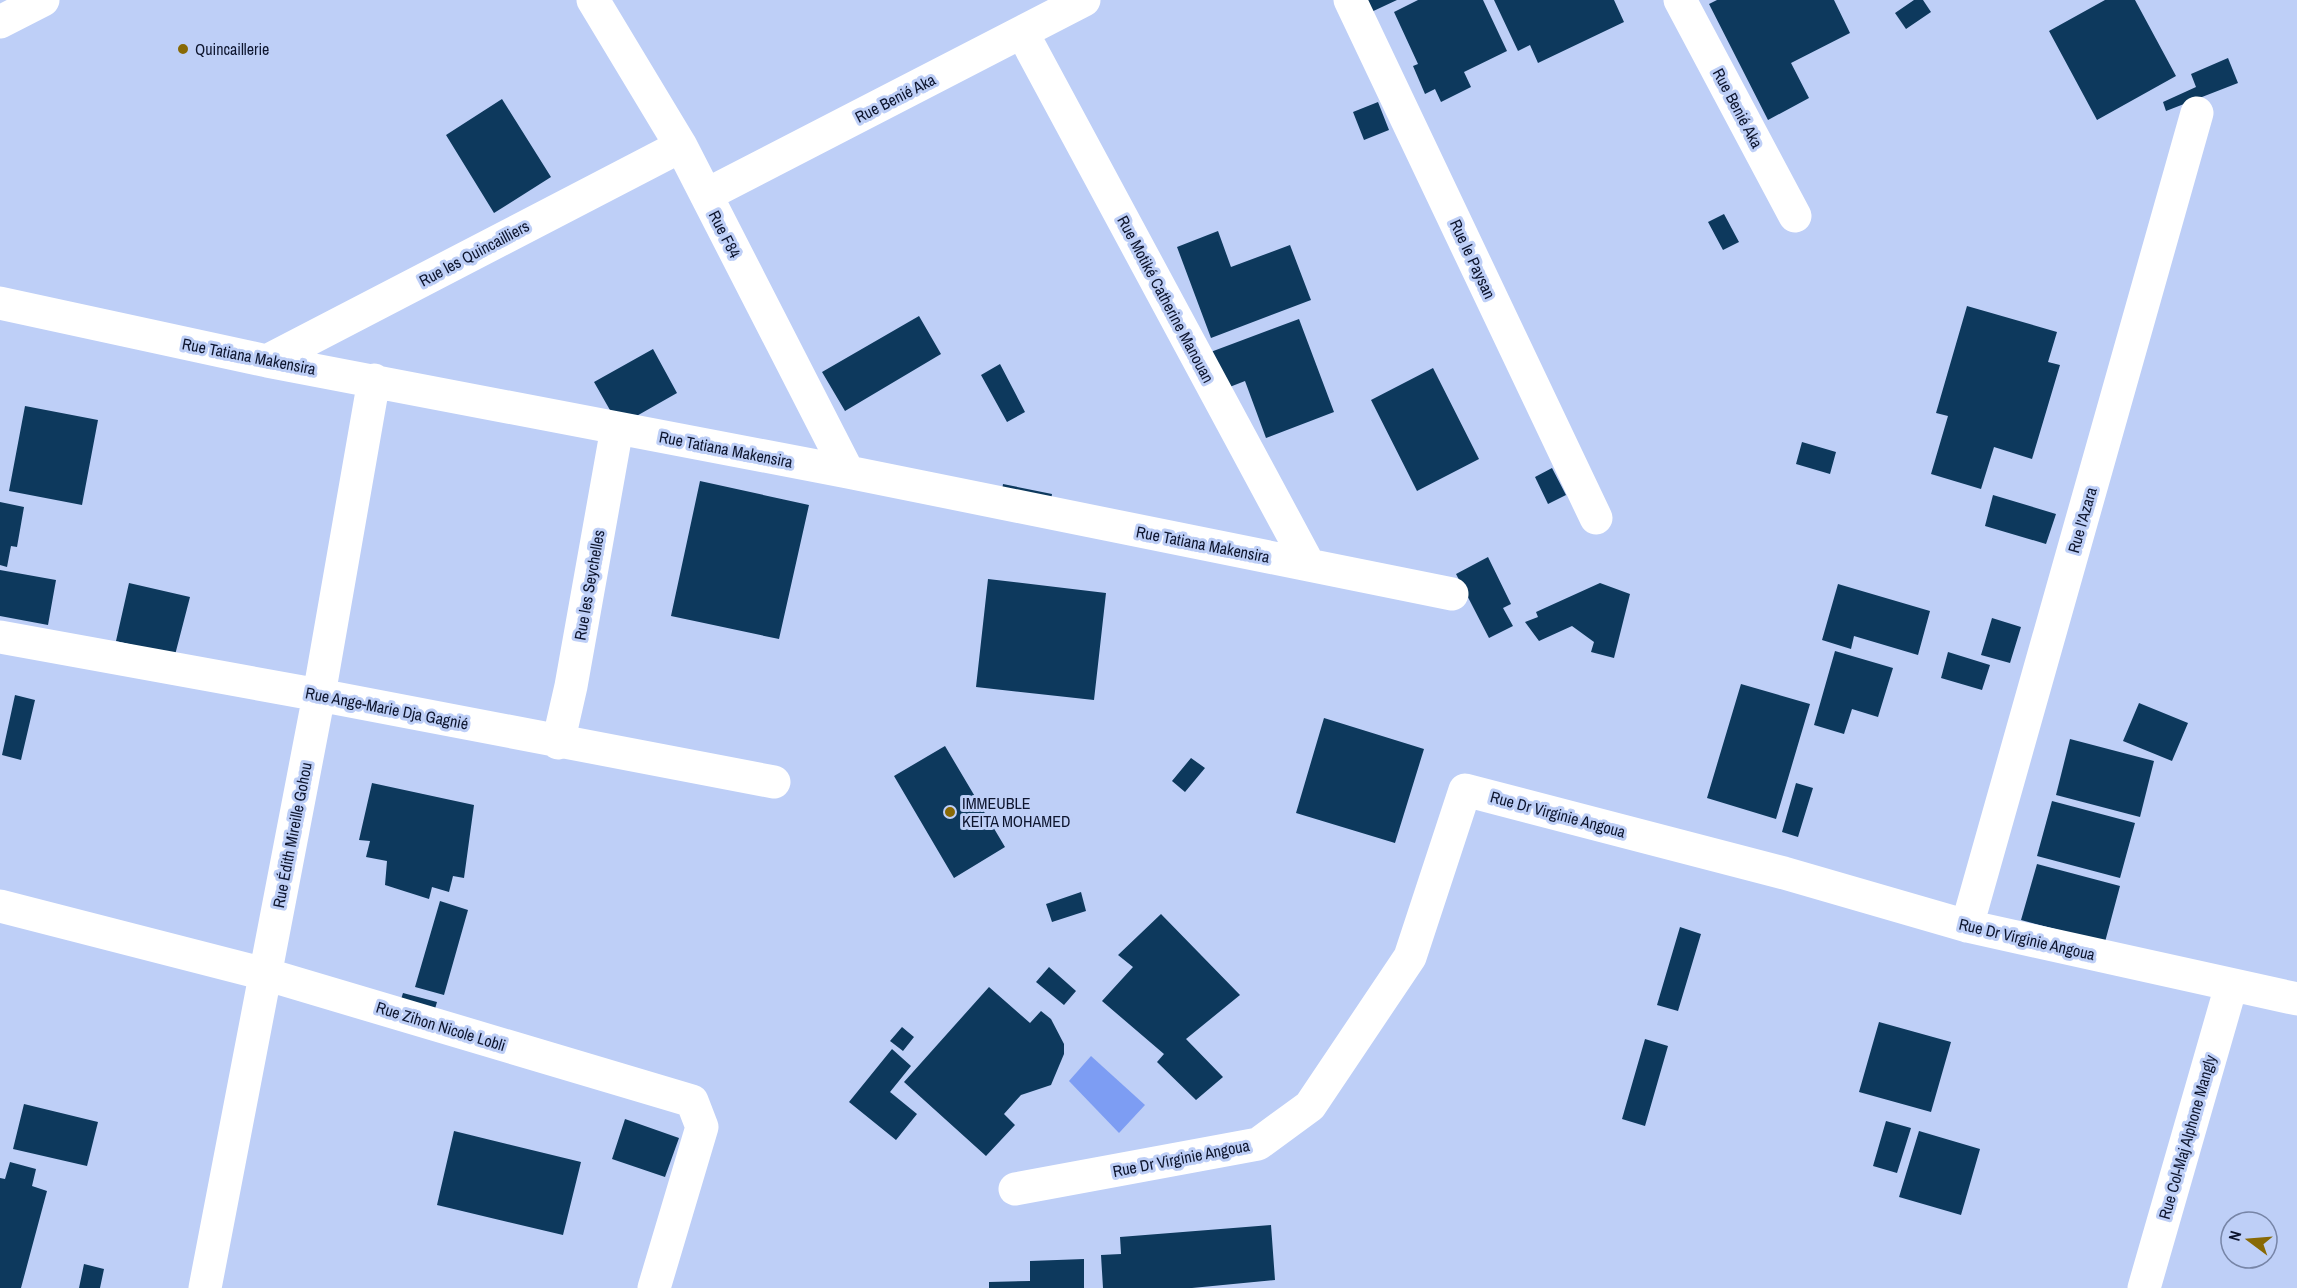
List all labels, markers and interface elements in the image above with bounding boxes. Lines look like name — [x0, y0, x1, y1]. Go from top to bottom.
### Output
place label: Quincaillerie — [195, 38, 269, 60]
marker: Quincaillerie — [176, 42, 190, 56]
street label: Rue Benié Aka — [1708, 64, 1769, 152]
street label: Rue Benié Aka — [851, 68, 940, 128]
street label: Rue F84 — [704, 207, 746, 261]
street label: Rue Motiké Catherine Manouan — [1112, 211, 1220, 387]
street label: Rue les Quincailliers — [415, 215, 533, 291]
street label: Rue le Paysan — [1445, 216, 1501, 302]
street label: Rue Tatiana Makensira — [180, 332, 318, 380]
street label: Rue Tatiana Makensira — [657, 425, 795, 473]
street label: Rue l'Azara — [2062, 484, 2102, 555]
street label: Rue Tatiana Makensira — [1134, 520, 1272, 568]
street label: Rue les Seychelles — [568, 528, 610, 642]
street label: Rue Ange-Marie Dja Gagnié — [304, 681, 470, 735]
street label: Rue Édith Mireille Gohou — [267, 760, 317, 910]
street label: Rue Dr Virginie Angoua — [1488, 785, 1629, 843]
place label: IMMEUBLE KEITA MOHAMED — [962, 792, 1070, 832]
marker: IMMEUBLE KEITA MOHAMED — [943, 805, 957, 819]
street label: Rue Dr Virginie Angoua — [1957, 913, 2098, 966]
street label: Rue Zihon Nicole Lobli — [374, 996, 508, 1056]
street label: Rue Col-Maj Alphone Mangly — [2153, 1052, 2221, 1222]
street label: Rue Dr Virginie Angoua — [1111, 1134, 1252, 1182]
north arrow — [2219, 1210, 2279, 1270]
text: N — [2223, 1228, 2246, 1243]

